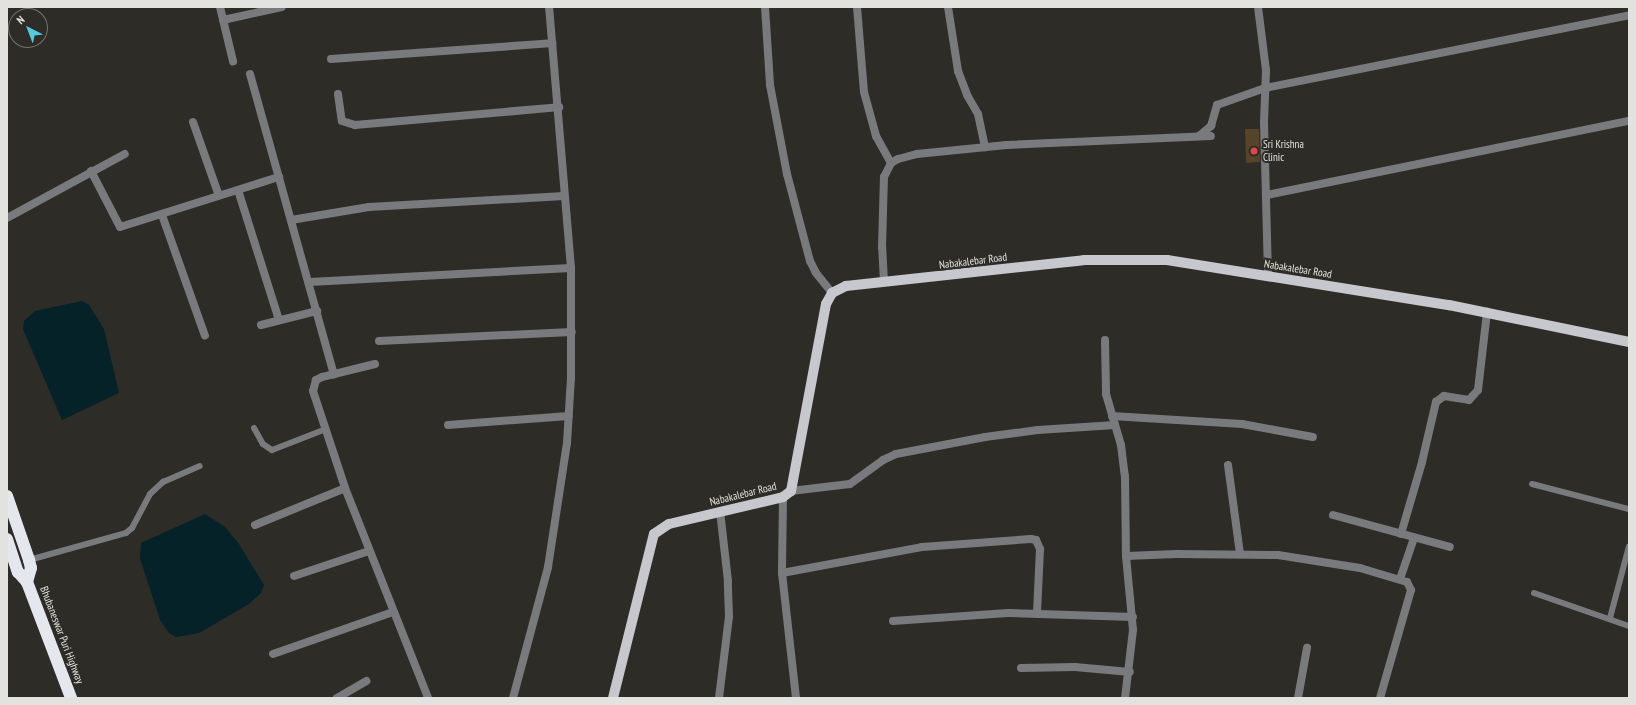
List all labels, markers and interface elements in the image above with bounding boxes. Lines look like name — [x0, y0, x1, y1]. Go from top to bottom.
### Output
north arrow — [8, 8, 48, 48]
text: N — [14, 13, 28, 27]
place label: Sri Krishna Clinic — [1263, 138, 1304, 164]
marker: Sri Krishna Clinic — [1248, 145, 1260, 157]
street label: Nabakalebar Road — [938, 250, 1008, 272]
street label: Nabakalebar Road — [1263, 257, 1333, 281]
street label: Nabakalebar Road — [708, 479, 778, 509]
street label: Bhubaneswar Puri Highway — [37, 584, 87, 686]

